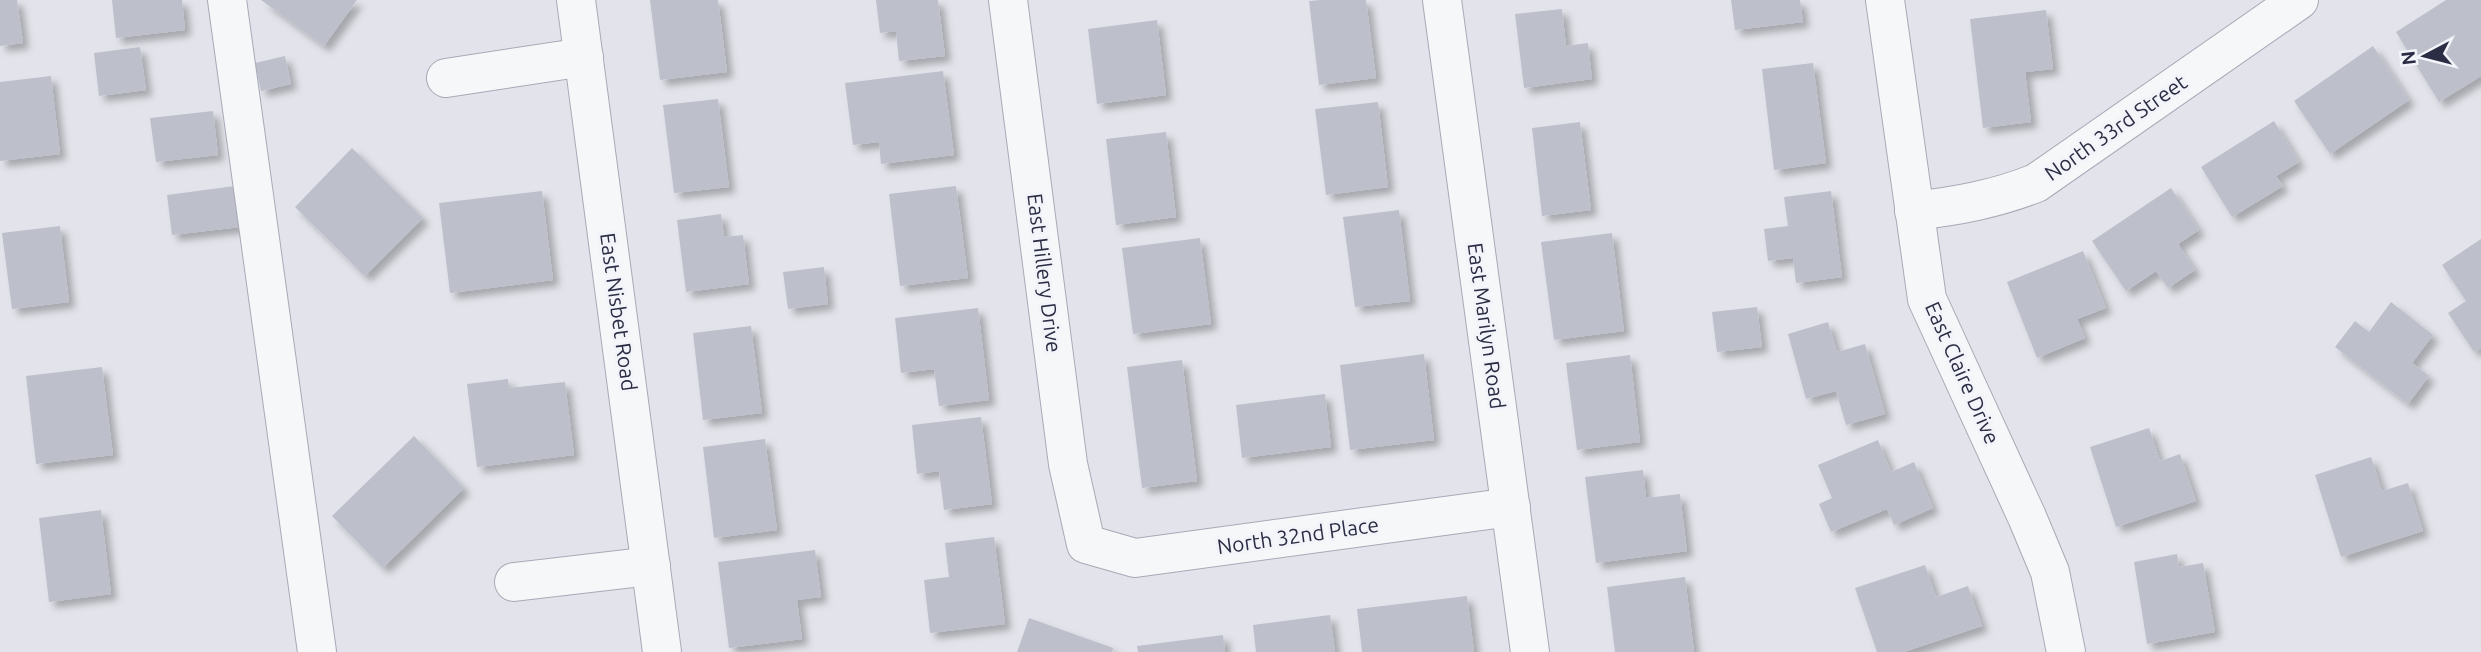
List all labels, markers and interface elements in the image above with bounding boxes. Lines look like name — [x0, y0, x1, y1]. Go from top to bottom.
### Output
north arrow — [2390, 21, 2460, 91]
text: N — [2396, 50, 2420, 66]
street label: North 33rd Street — [2040, 69, 2191, 185]
street label: East Hillery Drive — [1023, 192, 1067, 354]
street label: East Nisbet Road — [596, 231, 642, 392]
street label: East Marilyn Road — [1463, 241, 1511, 411]
street label: East Claire Drive — [1921, 298, 2005, 447]
street label: North 32nd Place — [1215, 512, 1380, 558]

